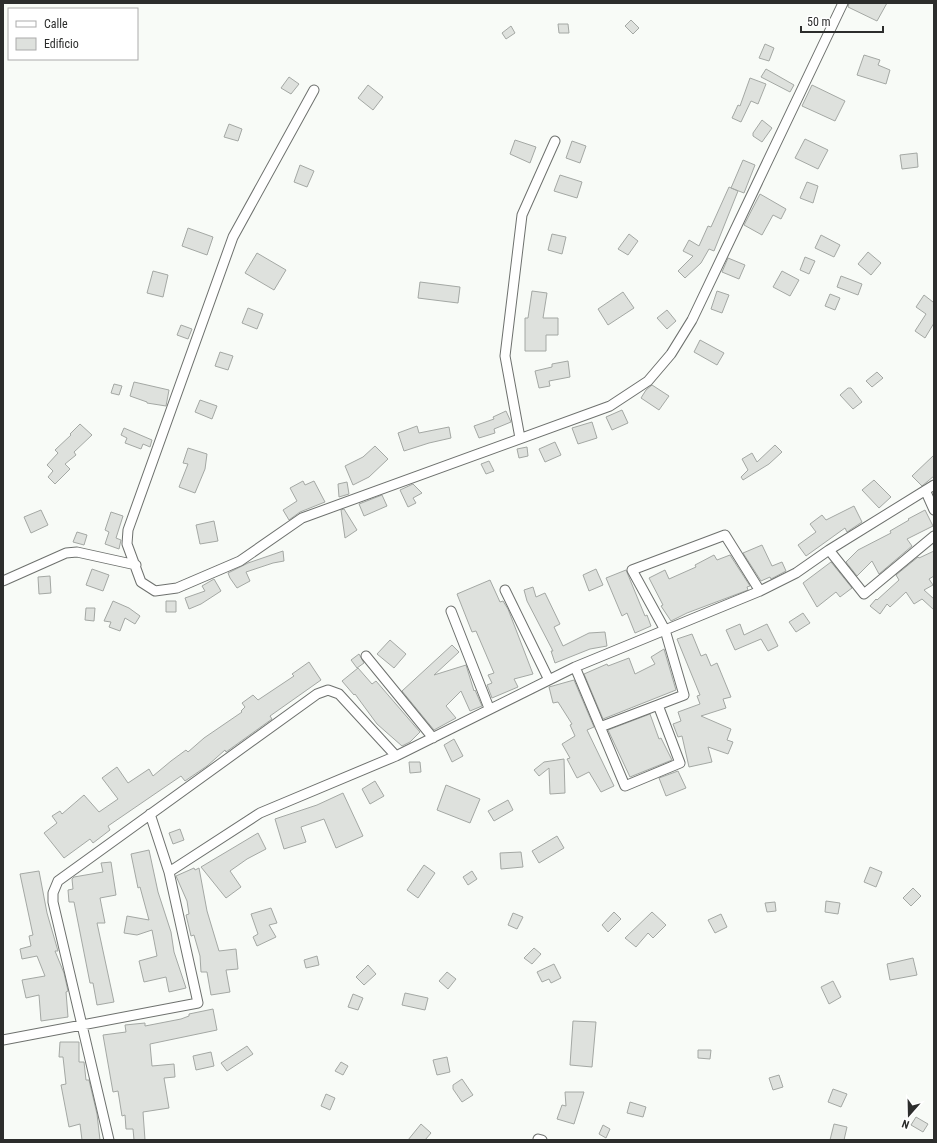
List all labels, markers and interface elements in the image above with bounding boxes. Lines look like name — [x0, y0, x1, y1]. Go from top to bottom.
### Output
legend — [8, 8, 138, 60]
scale bar — [801, 8, 883, 34]
text: 50 m — [807, 15, 831, 29]
text: Calle — [44, 17, 68, 31]
text: Edificio — [44, 37, 79, 51]
north arrow — [889, 1095, 929, 1135]
text: N — [900, 1117, 911, 1131]

